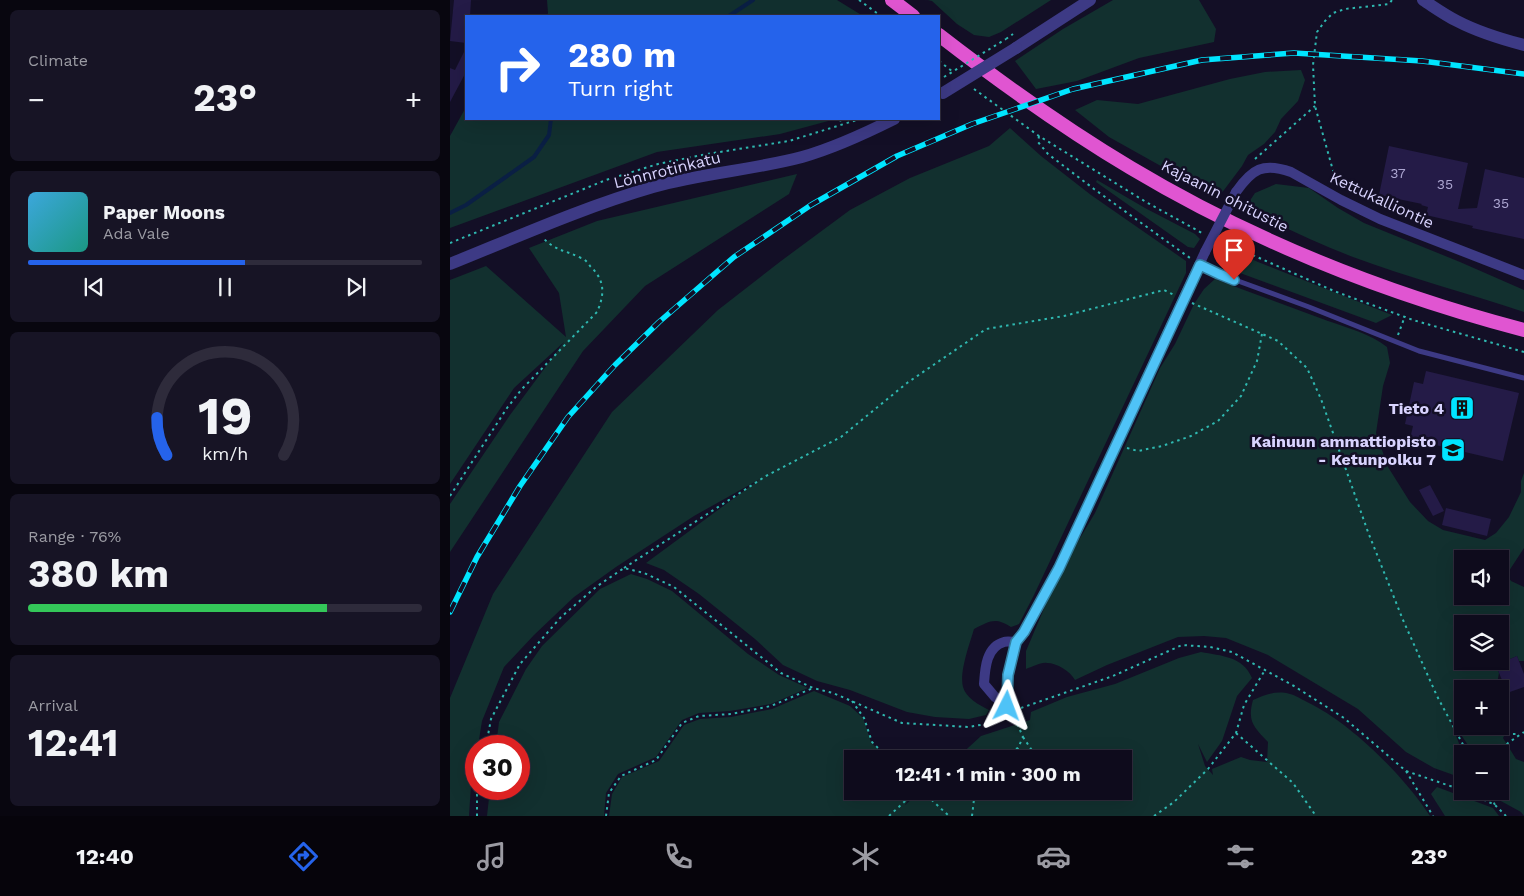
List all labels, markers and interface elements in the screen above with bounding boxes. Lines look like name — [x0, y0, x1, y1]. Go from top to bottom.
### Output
text: 280 m — [568, 34, 676, 76]
icon: right — [485, 35, 550, 100]
text: Climate — [28, 51, 88, 70]
text: 23° — [193, 76, 257, 120]
text: Turn right — [568, 76, 673, 101]
text: − — [28, 83, 45, 116]
text: + — [405, 83, 422, 116]
street label: Lönnrotinkatu — [612, 148, 722, 192]
street label: Kajaanin ohitustie — [1158, 156, 1292, 236]
house number: 37 — [1390, 165, 1406, 181]
street label: Kettukalliontie — [1327, 168, 1437, 232]
house number: 35 — [1437, 176, 1453, 192]
house number: 35 — [1493, 195, 1509, 211]
text: Paper Moons — [103, 201, 225, 224]
text: Ada Vale — [103, 224, 170, 243]
pin — [1213, 229, 1255, 280]
icon: arrive — [1220, 236, 1248, 264]
icon: previous — [80, 273, 108, 301]
icon: pause — [211, 273, 239, 301]
icon: next — [342, 273, 370, 301]
text: 19 — [198, 386, 252, 447]
building icon: Tieto 4 — [1449, 395, 1475, 421]
place label: Tieto 4 — [1388, 399, 1444, 418]
place label: Kainuun ammattiopisto - Ketunpolku 7 — [1251, 432, 1436, 469]
school or university icon: Kainuun ammattiopisto - Ketunpolku 7 — [1440, 437, 1466, 463]
text: km/h — [202, 443, 248, 464]
text: Range · 76% — [28, 527, 121, 546]
map controls — [1454, 550, 1509, 800]
button: sound — [1454, 550, 1509, 605]
text: 380 km — [28, 552, 169, 596]
button: layers — [1454, 615, 1509, 670]
position arrow — [980, 679, 1032, 731]
button: + — [1454, 680, 1509, 735]
text: Arrival — [28, 696, 78, 715]
text: 12:41 — [28, 721, 119, 765]
speed limit sign: 30 — [465, 735, 530, 800]
button: − — [1454, 745, 1509, 800]
text: 12:41 · 1 min · 300 m — [895, 763, 1081, 786]
icon: directions — [286, 839, 321, 874]
icon: music — [474, 839, 509, 874]
icon: phone — [661, 839, 696, 874]
icon: climate — [848, 839, 883, 874]
icon: car — [1036, 839, 1071, 874]
icon: filters — [1223, 839, 1258, 874]
text: 12:40 — [76, 844, 134, 869]
text: 23° — [1411, 844, 1448, 869]

